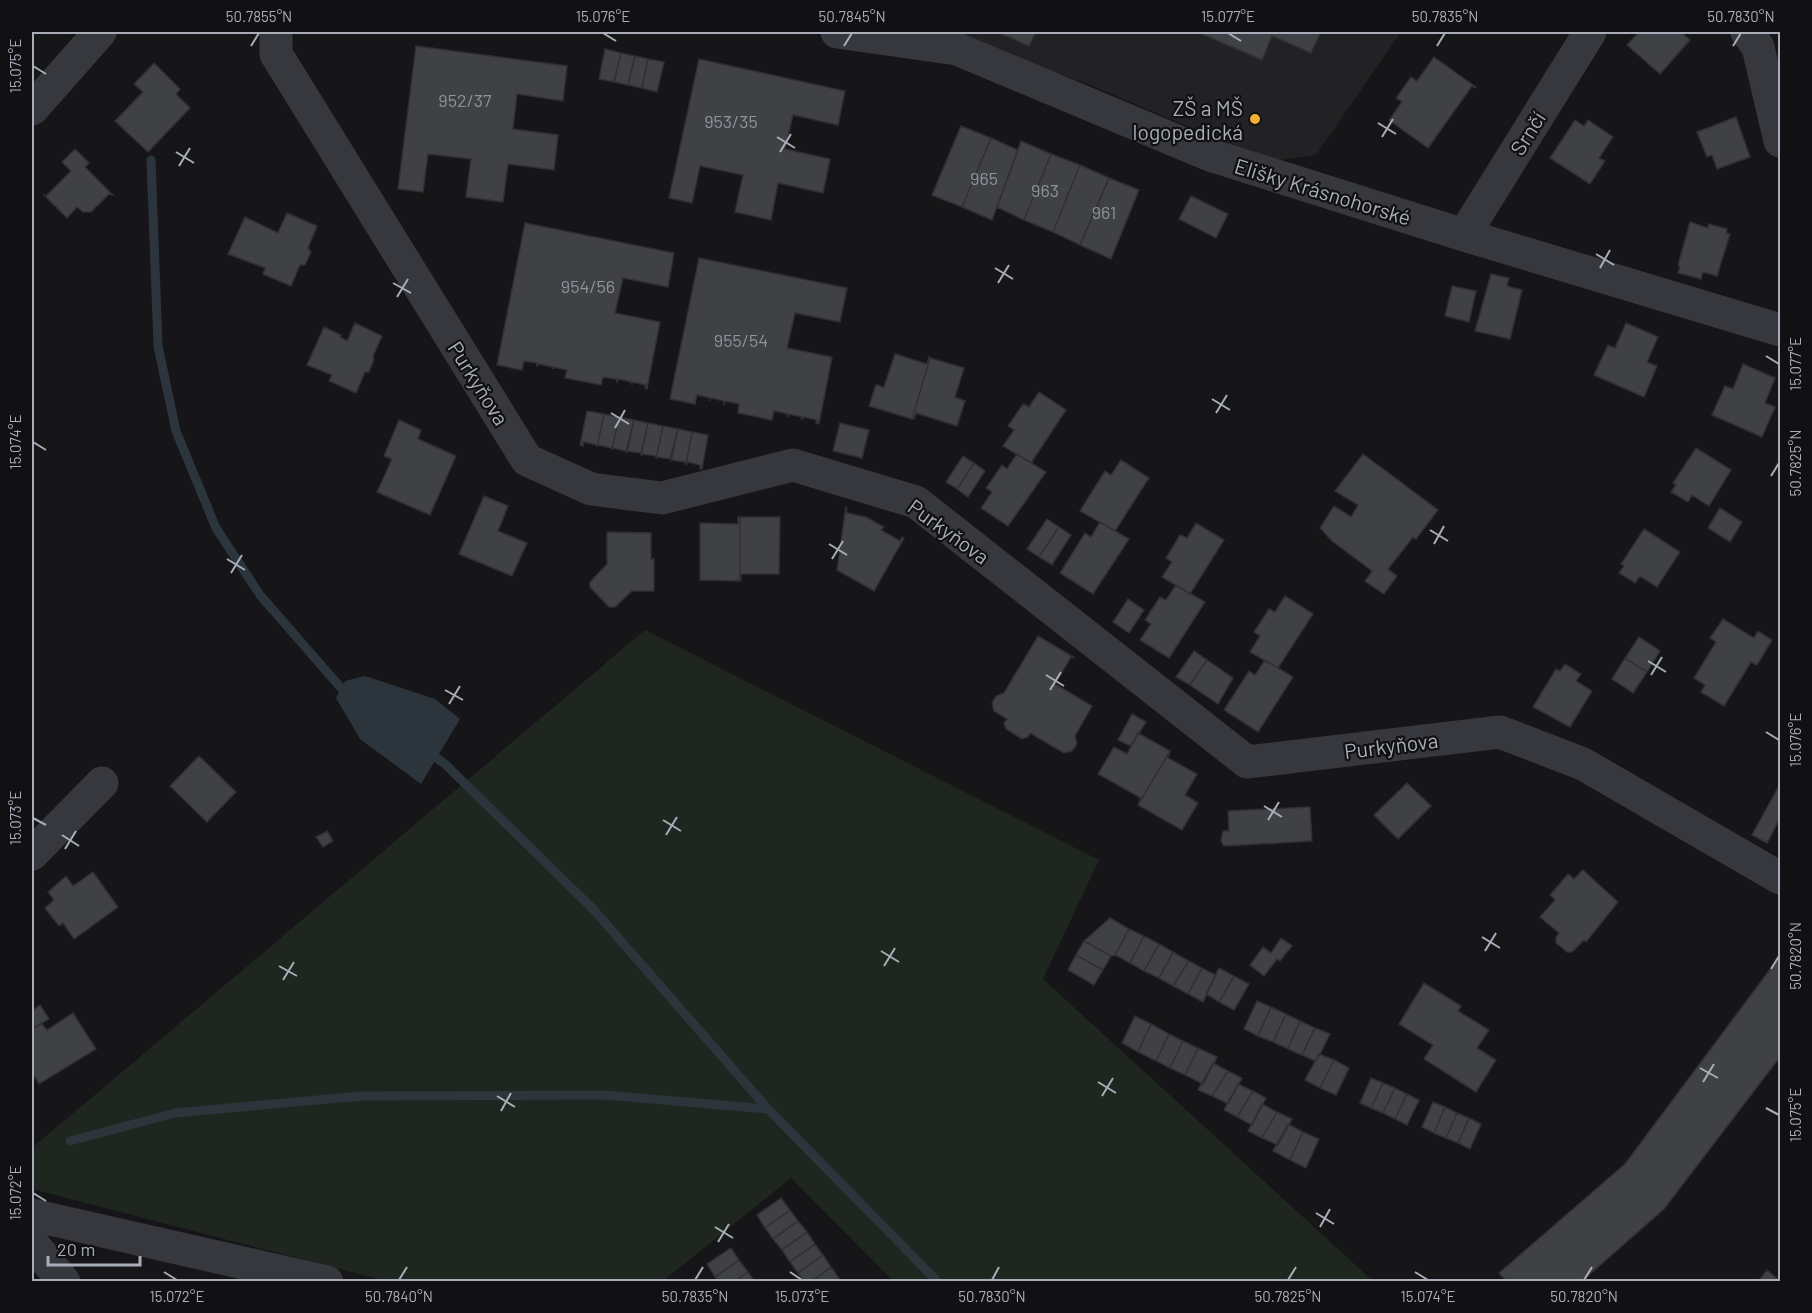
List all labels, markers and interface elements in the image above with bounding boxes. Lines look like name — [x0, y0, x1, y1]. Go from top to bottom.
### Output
text: 50.7855°N — [226, 7, 292, 25]
text: 15.076°E — [576, 7, 630, 25]
text: 50.7845°N — [818, 7, 886, 25]
text: 15.077°E — [1201, 7, 1255, 25]
text: 50.7835°N — [1412, 7, 1478, 25]
text: 50.7830°N — [1707, 7, 1775, 25]
text: 15.075°E — [6, 39, 24, 93]
house number: 952/37 — [438, 89, 492, 111]
place label: ZŠ a MŠ logopedická — [1133, 95, 1243, 144]
street label: Srnčí — [1504, 106, 1550, 159]
house number: 953/35 — [704, 110, 758, 132]
marker: ZŠ a MŠ logopedická — [1248, 112, 1262, 126]
street label: Elišky Krásnohorské — [1232, 152, 1414, 230]
house number: 965 — [970, 167, 998, 189]
house number: 963 — [1031, 179, 1059, 201]
house number: 961 — [1092, 201, 1116, 223]
house number: 954/56 — [561, 275, 615, 297]
house number: 955/54 — [714, 329, 768, 351]
street label: Purkyňova — [443, 336, 515, 430]
text: 15.077°E — [1786, 337, 1804, 391]
text: 15.074°E — [6, 414, 24, 470]
text: 50.7825°N — [1786, 430, 1804, 496]
street label: Purkyňova — [904, 493, 994, 569]
text: 15.076°E — [1786, 713, 1804, 767]
street label: Purkyňova — [1343, 727, 1439, 763]
text: 15.073°E — [6, 791, 24, 845]
text: 50.7820°N — [1786, 922, 1804, 990]
text: 15.075°E — [1786, 1088, 1804, 1142]
text: 15.072°E — [6, 1165, 24, 1221]
scale bar — [48, 1229, 140, 1267]
text: 20 m — [57, 1238, 95, 1260]
text: 15.072°E — [149, 1287, 205, 1305]
text: 50.7840°N — [365, 1287, 433, 1305]
text: 50.7835°N — [662, 1287, 728, 1305]
text: 15.073°E — [775, 1287, 829, 1305]
text: 50.7830°N — [958, 1287, 1026, 1305]
text: 50.7825°N — [1255, 1287, 1321, 1305]
text: 15.074°E — [1400, 1287, 1456, 1305]
text: 50.7820°N — [1550, 1287, 1618, 1305]

